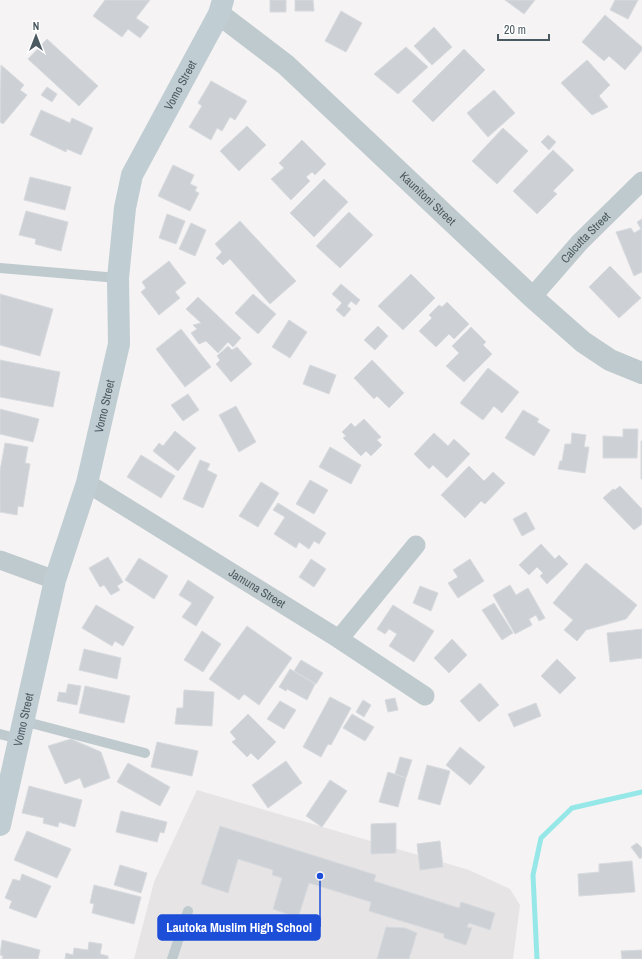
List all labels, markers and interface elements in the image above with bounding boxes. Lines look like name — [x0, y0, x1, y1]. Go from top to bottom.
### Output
north arrow — [16, 16, 56, 56]
scale bar — [498, 16, 549, 42]
text: N — [33, 19, 39, 33]
text: 20 m — [504, 22, 526, 38]
street label: Vomo Street — [161, 57, 201, 113]
street label: Kaunitoni Street — [396, 168, 459, 229]
street label: Calcutta Street — [557, 208, 614, 267]
street label: Vomo Street — [91, 378, 119, 434]
street label: Jamuna Street — [226, 565, 289, 612]
street label: Vomo Street — [10, 691, 37, 748]
callout: Lautoka Muslim High School — [158, 915, 320, 940]
text: Lautoka Muslim High School — [166, 919, 312, 936]

